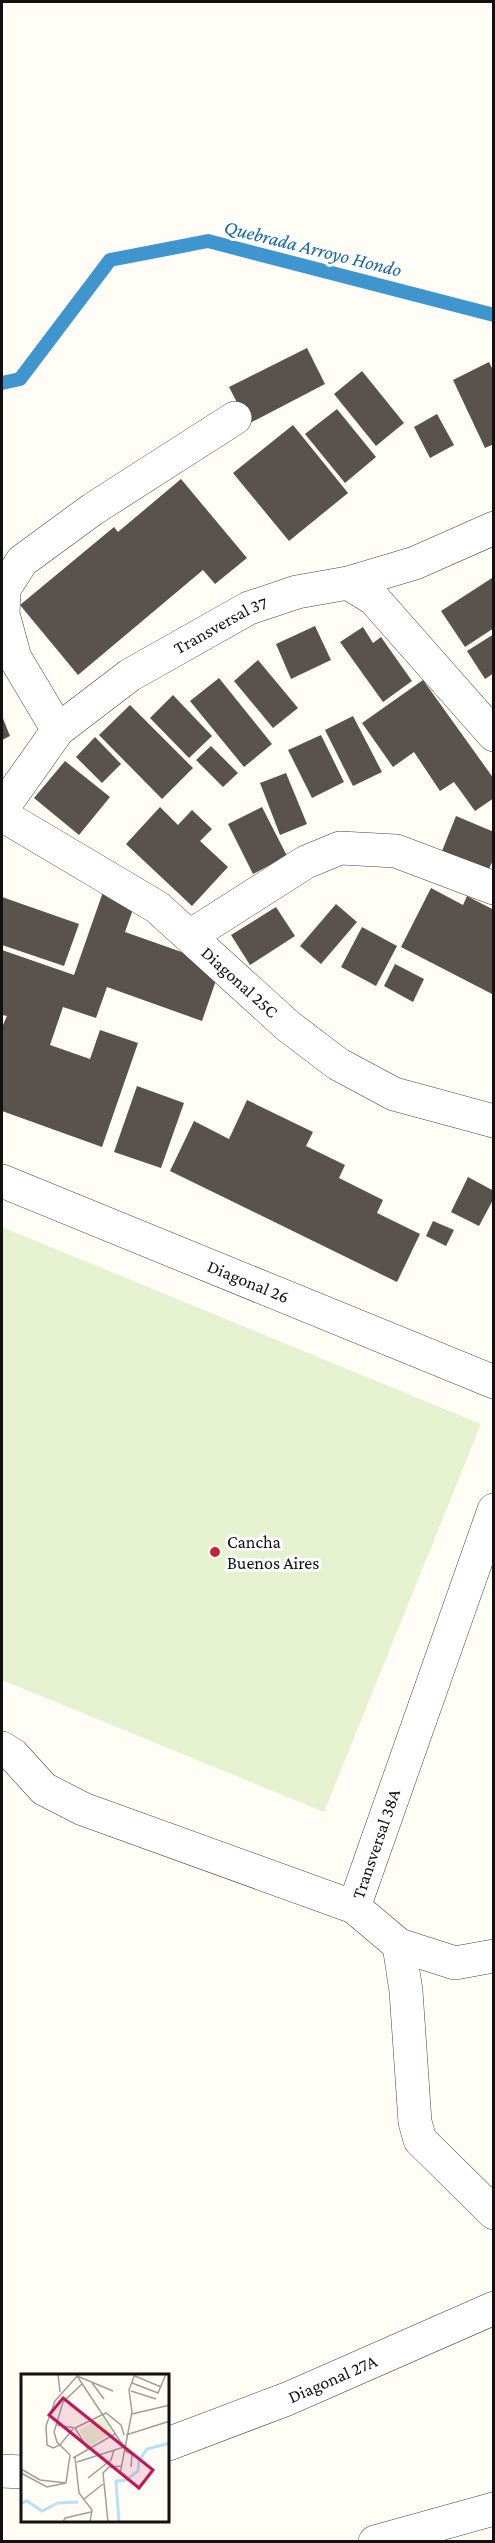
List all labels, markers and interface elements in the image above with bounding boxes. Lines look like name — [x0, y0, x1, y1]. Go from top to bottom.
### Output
water label: Quebrada Arroyo Hondo — [222, 215, 404, 282]
street label: Transversal 37 — [170, 593, 270, 658]
street label: Diagonal 25C — [197, 942, 282, 1022]
street label: Diagonal 26 — [204, 1256, 292, 1307]
place label: Cancha Buenos Aires — [227, 1532, 319, 1573]
marker: Cancha Buenos Aires — [208, 1545, 222, 1559]
street label: Transversal 38A — [348, 1786, 404, 1902]
street label: Diagonal 27A — [285, 2350, 381, 2407]
inset map — [21, 2374, 170, 2522]

